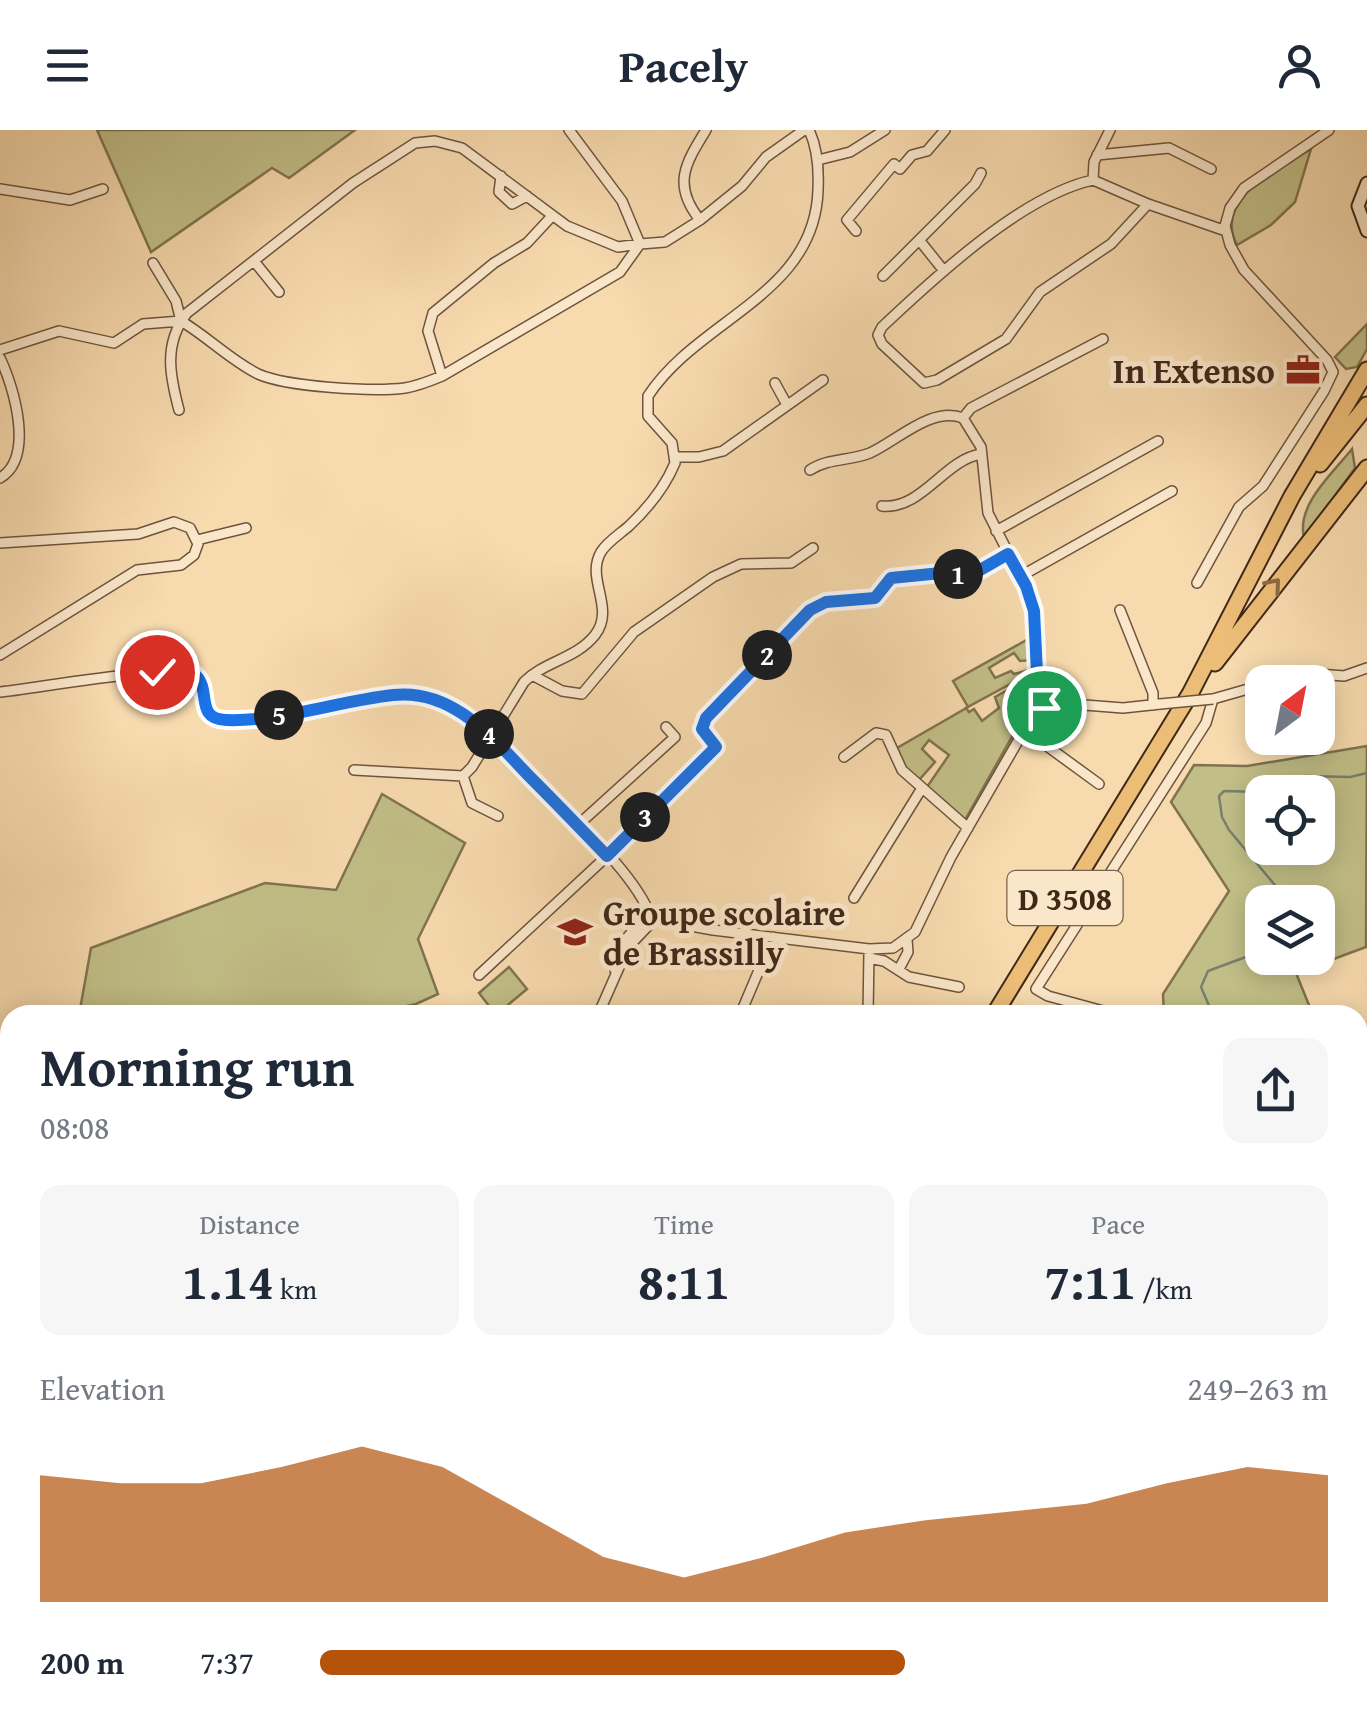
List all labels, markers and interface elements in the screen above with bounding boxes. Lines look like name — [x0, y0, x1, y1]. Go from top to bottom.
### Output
text: Pacely — [619, 33, 748, 98]
icon: menu — [40, 38, 95, 93]
icon: person — [1272, 38, 1327, 93]
place label: In Extenso — [1113, 345, 1275, 396]
office icon: In Extenso — [1284, 351, 1322, 389]
pin: 1 — [933, 549, 983, 599]
text: 1 — [951, 553, 965, 594]
one-way arrow — [1262, 578, 1280, 596]
pin — [115, 630, 200, 715]
pin: 2 — [742, 630, 792, 680]
text: 2 — [760, 634, 774, 675]
icon: check — [130, 645, 185, 700]
north arrow — [1245, 665, 1335, 755]
map controls — [1245, 665, 1335, 975]
pin — [1002, 666, 1087, 751]
icon: arrive — [1017, 681, 1072, 736]
pin: 5 — [254, 690, 304, 740]
text: 5 — [272, 694, 286, 735]
pin: 4 — [464, 709, 514, 759]
text: 4 — [482, 713, 496, 754]
button: locate — [1245, 775, 1335, 865]
pin: 3 — [620, 792, 670, 842]
text: 3 — [638, 796, 652, 837]
road number: D 3508 — [1008, 871, 1122, 925]
button: layers — [1245, 885, 1335, 975]
place label: Groupe scolaire de Brassilly — [603, 887, 846, 978]
school or university icon: Groupe scolaire de Brassilly — [556, 913, 594, 951]
text: Morning run — [40, 1026, 354, 1106]
button: share — [1223, 1038, 1328, 1143]
text: 08:08 — [40, 1104, 109, 1151]
text: Distance — [199, 1203, 300, 1244]
text: Time — [654, 1203, 714, 1244]
text: Pace — [1091, 1203, 1145, 1244]
text: 1.14 — [182, 1244, 274, 1317]
text: 8:11 — [638, 1244, 730, 1317]
text: 7:11 — [1044, 1244, 1136, 1317]
text: km — [274, 1268, 317, 1309]
text: /km — [1136, 1268, 1192, 1309]
text: Elevation — [40, 1365, 165, 1412]
text: 249–263 m — [1187, 1365, 1328, 1412]
text: 200 m — [40, 1639, 124, 1686]
text: 7:37 — [200, 1639, 254, 1686]

